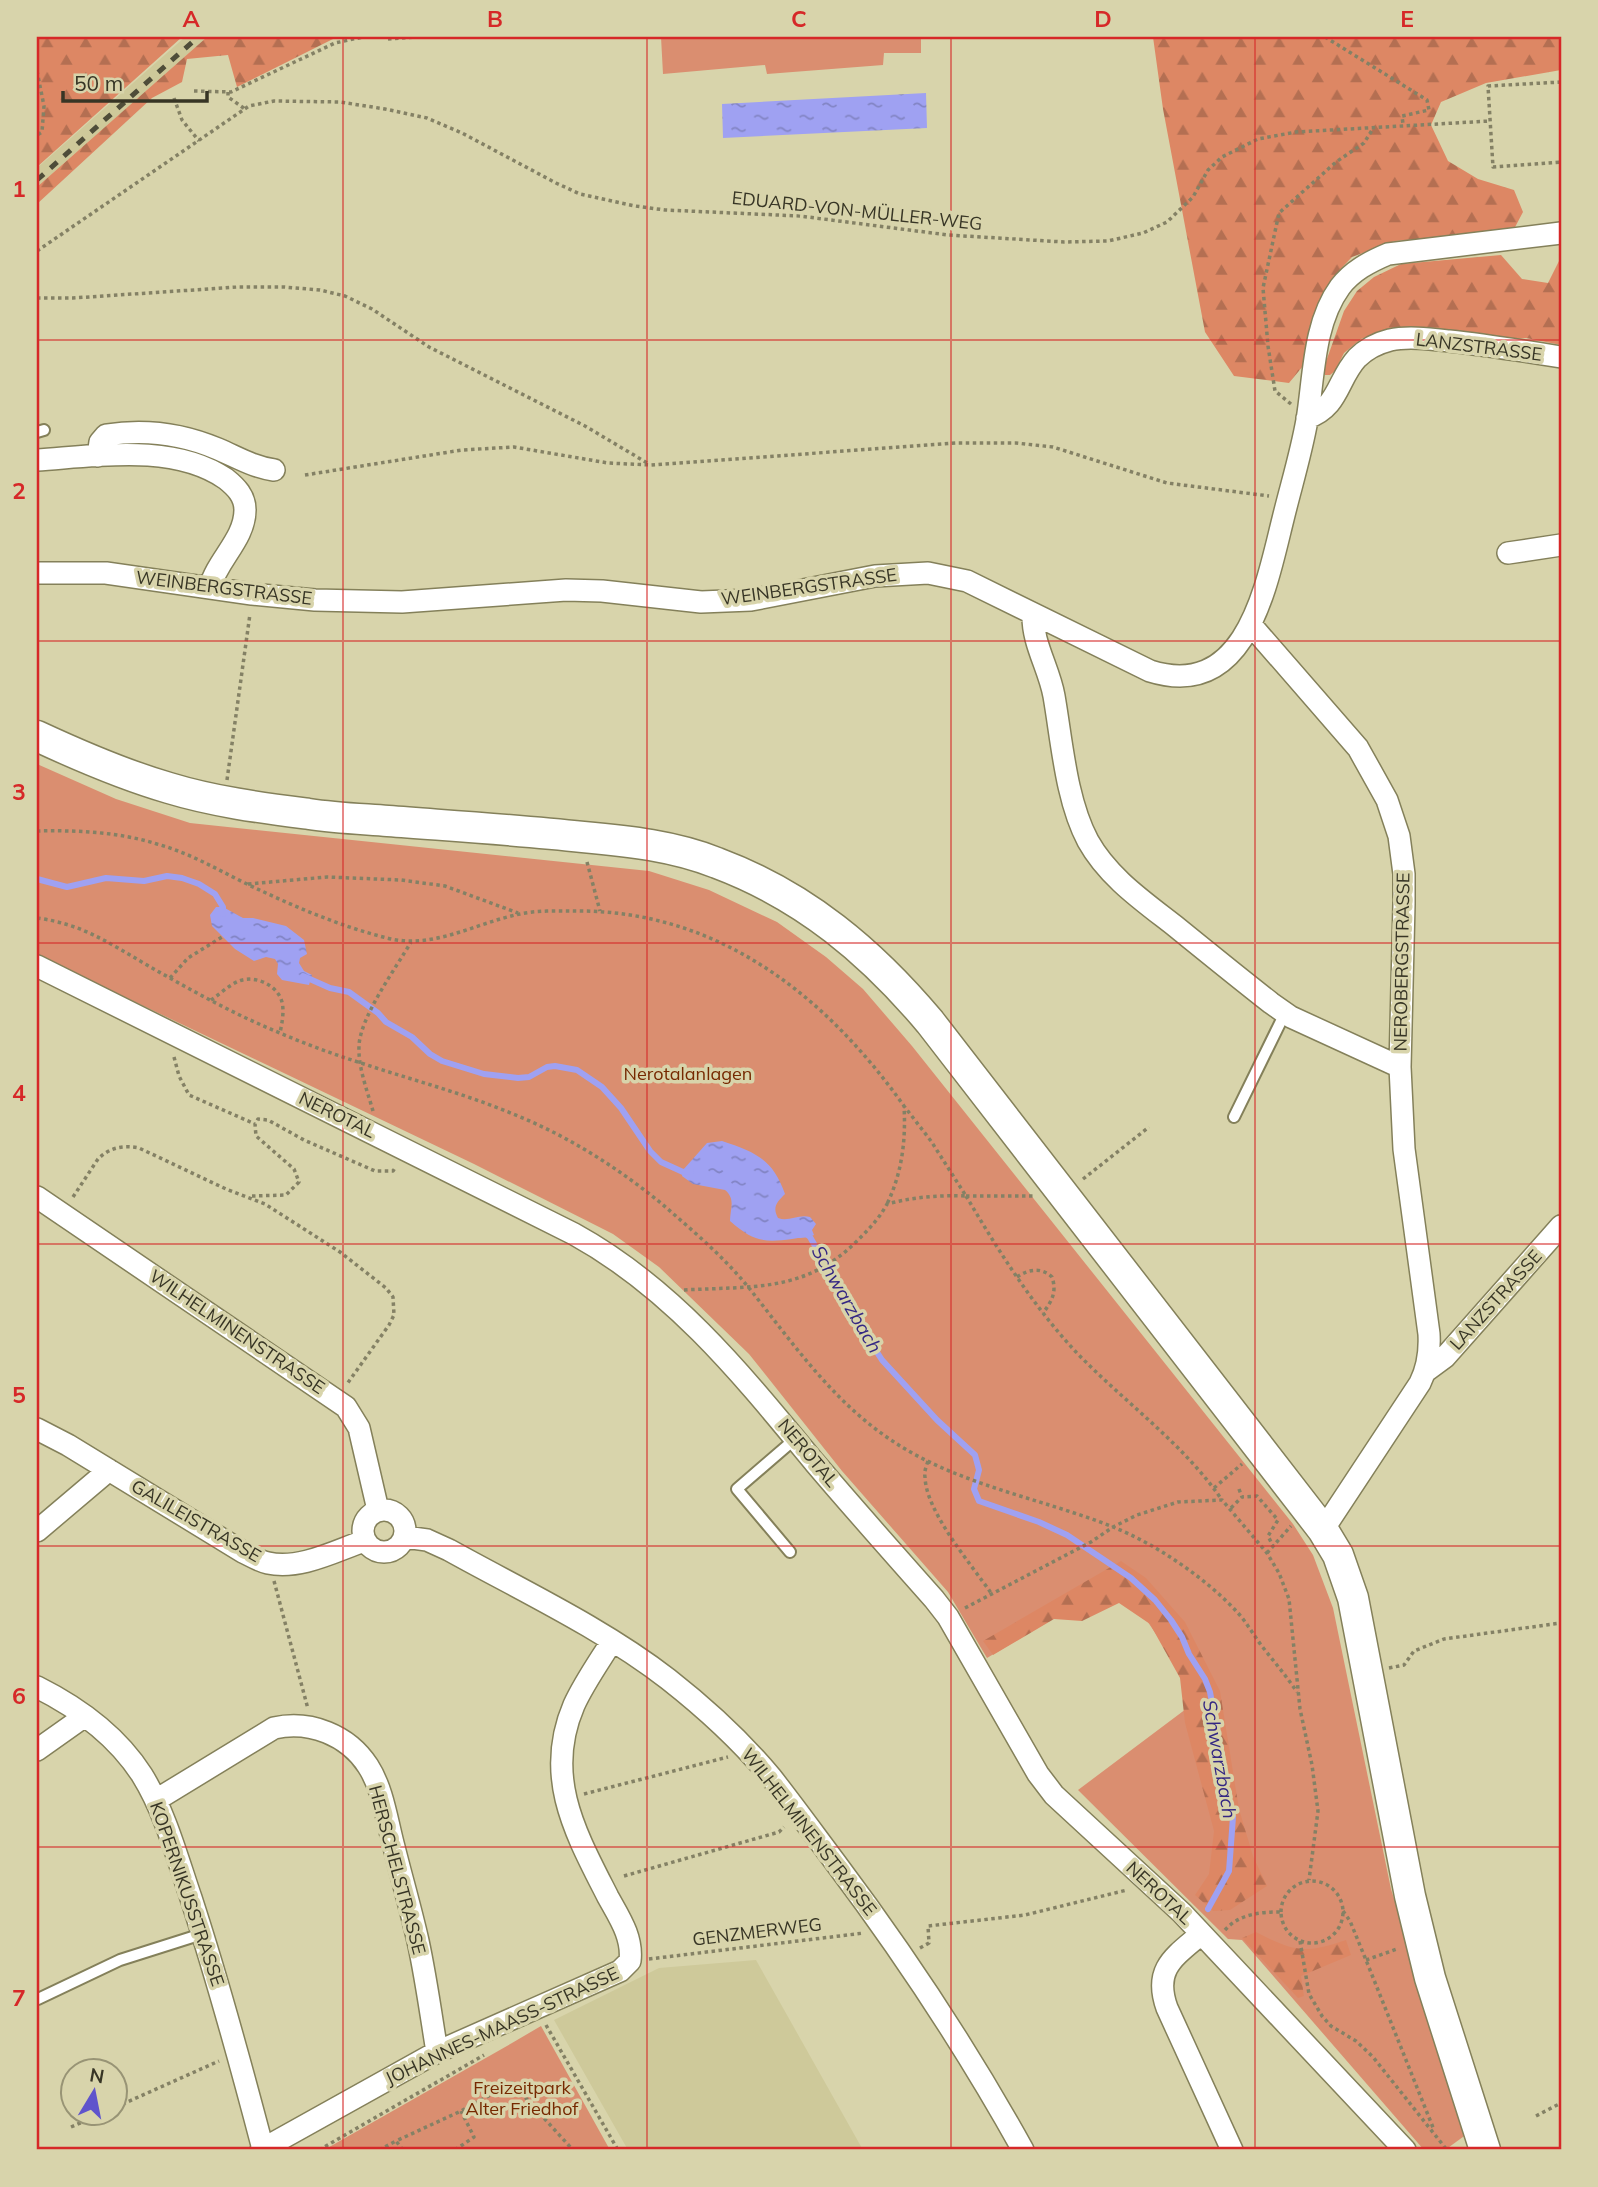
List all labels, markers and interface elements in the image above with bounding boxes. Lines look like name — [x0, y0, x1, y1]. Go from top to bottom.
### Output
text: A — [182, 4, 200, 33]
text: B — [487, 4, 503, 33]
text: C — [791, 4, 807, 33]
text: D — [1094, 4, 1112, 33]
text: E — [1400, 4, 1414, 33]
scale bar — [63, 60, 206, 104]
text: 50 m — [74, 70, 123, 96]
text: 1 — [12, 174, 26, 203]
street label: EDUARD-VON-MÜLLER-WEG — [731, 186, 984, 235]
street label: LANZSTRASSE — [1415, 327, 1543, 366]
text: 2 — [12, 476, 26, 505]
street label: WEINBERGSTRASSE — [720, 563, 898, 610]
street label: WEINBERGSTRASSE — [135, 565, 313, 610]
text: 3 — [12, 777, 26, 806]
street label: NEROBERGSTRASSE — [1388, 872, 1415, 1052]
park label: Nerotalanlagen — [624, 1062, 752, 1085]
text: 4 — [12, 1078, 26, 1107]
street label: NEROTAL — [295, 1086, 379, 1143]
water label: Schwarzbach — [807, 1241, 887, 1357]
street label: LANZSTRASSE — [1445, 1245, 1547, 1355]
street label: WILHELMINENSTRASSE — [145, 1264, 329, 1399]
text: 5 — [12, 1380, 26, 1409]
street label: NEROTAL — [773, 1414, 844, 1492]
street label: GALILEISTRASSE — [127, 1474, 265, 1567]
text: 6 — [12, 1681, 26, 1710]
water label: Schwarzbach — [1198, 1698, 1242, 1820]
street label: WILHELMINENSTRASSE — [737, 1743, 882, 1920]
street label: HERSCHELSTRASSE — [364, 1783, 431, 1957]
street label: KOPERNIKUSSTRASSE — [145, 1799, 230, 1989]
street label: NEROTAL — [1121, 1856, 1197, 1929]
street label: GENZMERWEG — [691, 1912, 823, 1951]
street label: JOHANNES-MAASS-STRASSE — [381, 1961, 622, 2090]
text: 7 — [12, 1983, 26, 2012]
north arrow — [60, 2058, 130, 2128]
text: N — [88, 2062, 106, 2088]
park label: Freizeitpark Alter Friedhof — [466, 2076, 579, 2120]

